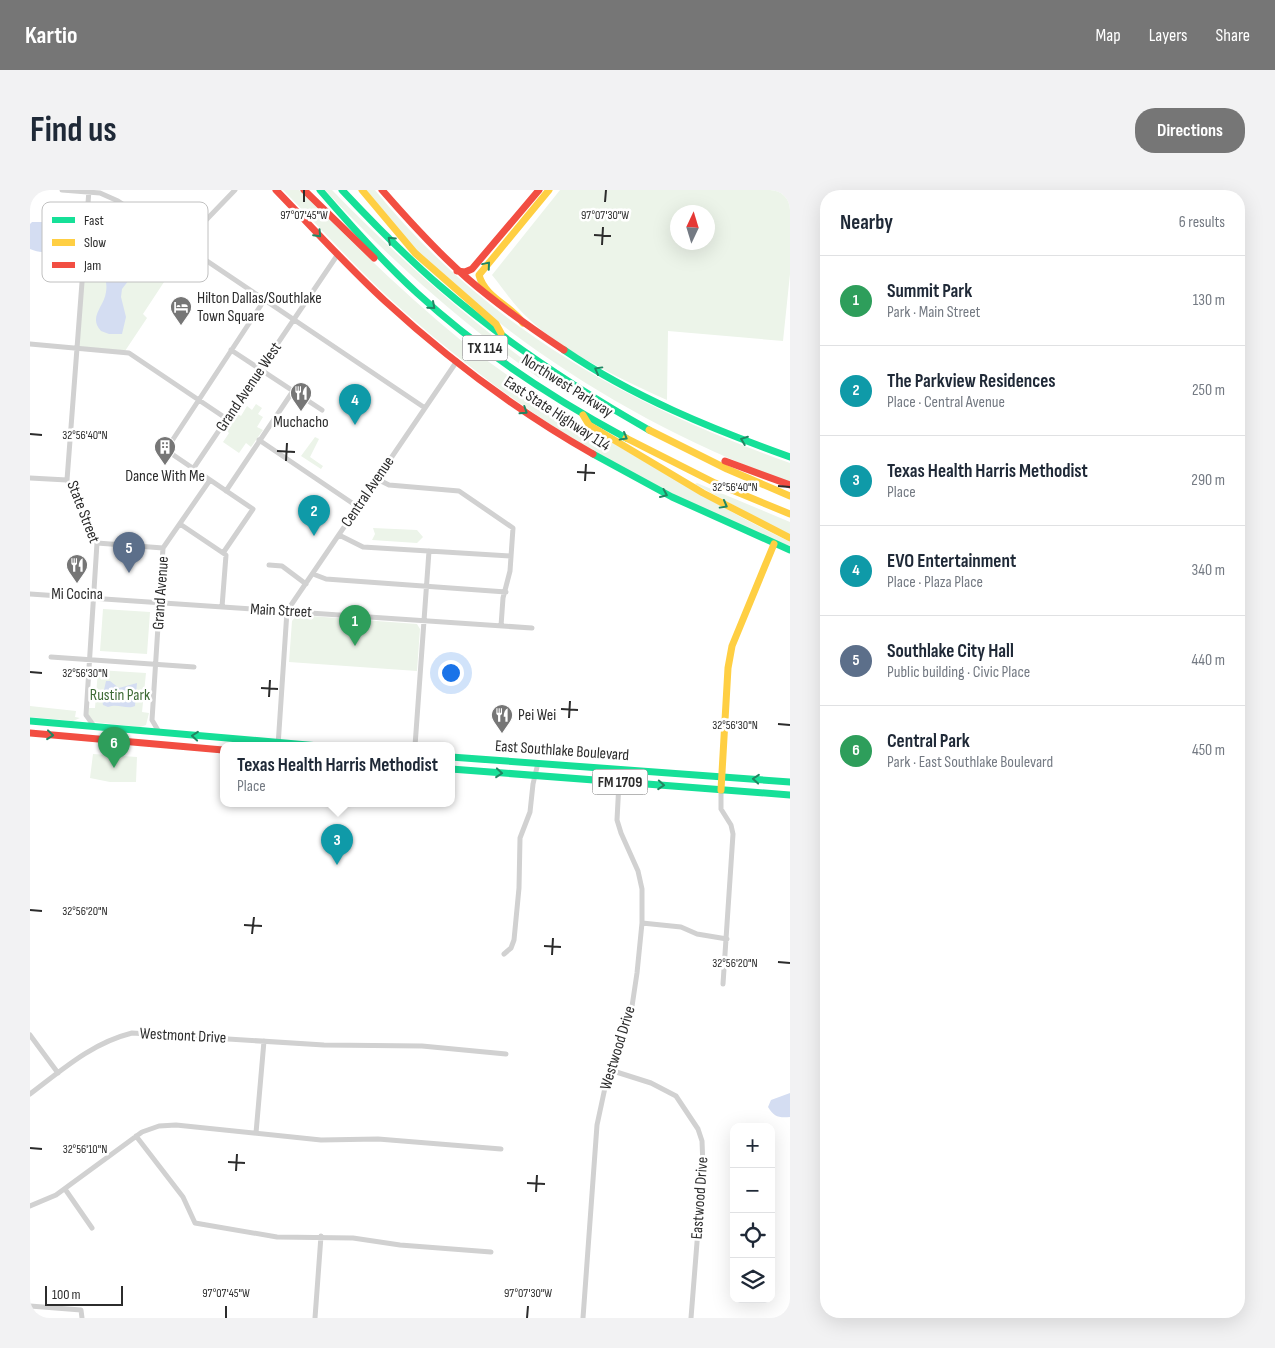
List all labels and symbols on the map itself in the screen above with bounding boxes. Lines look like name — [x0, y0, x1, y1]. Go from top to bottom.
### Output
legend — [42, 202, 208, 282]
north arrow — [670, 205, 715, 250]
text: 97°07'45"W — [280, 208, 328, 223]
text: 97°07'30"W — [581, 208, 629, 223]
text: Fast — [84, 212, 104, 229]
one-way arrow — [312, 228, 321, 237]
text: Slow — [84, 234, 106, 251]
one-way arrow — [388, 237, 397, 246]
text: Jam — [83, 257, 101, 274]
one-way arrow — [481, 261, 490, 270]
place label: Hilton Dallas/Southlake Town Square — [197, 289, 322, 326]
hotel icon: Hilton Dallas/Southlake Town Square — [169, 295, 193, 326]
one-way arrow — [427, 300, 436, 309]
road number: TX 114 — [462, 336, 508, 360]
street label: Grand Avenue West — [212, 339, 286, 435]
street label: Northwest Parkway — [518, 350, 616, 422]
one-way arrow — [594, 366, 603, 376]
street label: East State Highway 114 — [500, 373, 614, 456]
restaurant icon: Muchacho — [289, 381, 313, 412]
pin: 4 — [339, 384, 371, 425]
one-way arrow — [518, 405, 528, 414]
place label: Muchacho — [273, 413, 329, 432]
text: 32°56'40"N — [62, 428, 108, 443]
one-way arrow — [619, 431, 628, 441]
building icon: Dance With Me — [153, 435, 177, 466]
one-way arrow — [740, 436, 749, 446]
street label: Central Avenue — [337, 453, 399, 531]
place label: Dance With Me — [125, 467, 205, 486]
street label: State Street — [62, 478, 104, 546]
text: 32°56'40"N — [712, 480, 758, 495]
one-way arrow — [659, 488, 668, 499]
pin: 2 — [298, 495, 330, 536]
one-way arrow — [719, 499, 728, 509]
pin: 5 — [113, 532, 145, 573]
restaurant icon: Mi Cocina — [65, 553, 89, 584]
street label: Grand Avenue — [149, 556, 173, 630]
place label: Mi Cocina — [51, 585, 103, 604]
street label: Main Street — [250, 600, 312, 622]
pin: 1 — [339, 605, 371, 646]
your location — [438, 660, 464, 686]
text: 32°56'30"N — [62, 666, 108, 681]
park label: Rustin Park — [90, 686, 150, 705]
restaurant icon: Pei Wei — [490, 703, 514, 734]
place label: Pei Wei — [518, 706, 556, 725]
text: 32°56'30"N — [712, 718, 758, 733]
pin: 6 — [98, 727, 130, 768]
one-way arrow — [46, 729, 54, 740]
one-way arrow — [190, 730, 198, 741]
street label: East Southlake Boulevard — [494, 737, 630, 765]
one-way arrow — [496, 767, 504, 778]
road number: FM 1709 — [592, 770, 648, 794]
one-way arrow — [752, 774, 760, 785]
one-way arrow — [658, 780, 666, 791]
pin: 3 — [321, 824, 353, 865]
text: 32°56'20"N — [62, 904, 108, 919]
text: 32°56'20"N — [712, 956, 758, 971]
street label: Westwood Drive — [596, 1004, 640, 1092]
street label: Westmont Drive — [139, 1024, 227, 1048]
text: 32°56'10"N — [63, 1142, 107, 1157]
street label: Eastwood Drive — [688, 1156, 712, 1240]
scale bar — [45, 1283, 122, 1306]
text: 97°07'45"W — [202, 1286, 250, 1301]
text: 97°07'30"W — [504, 1286, 552, 1301]

